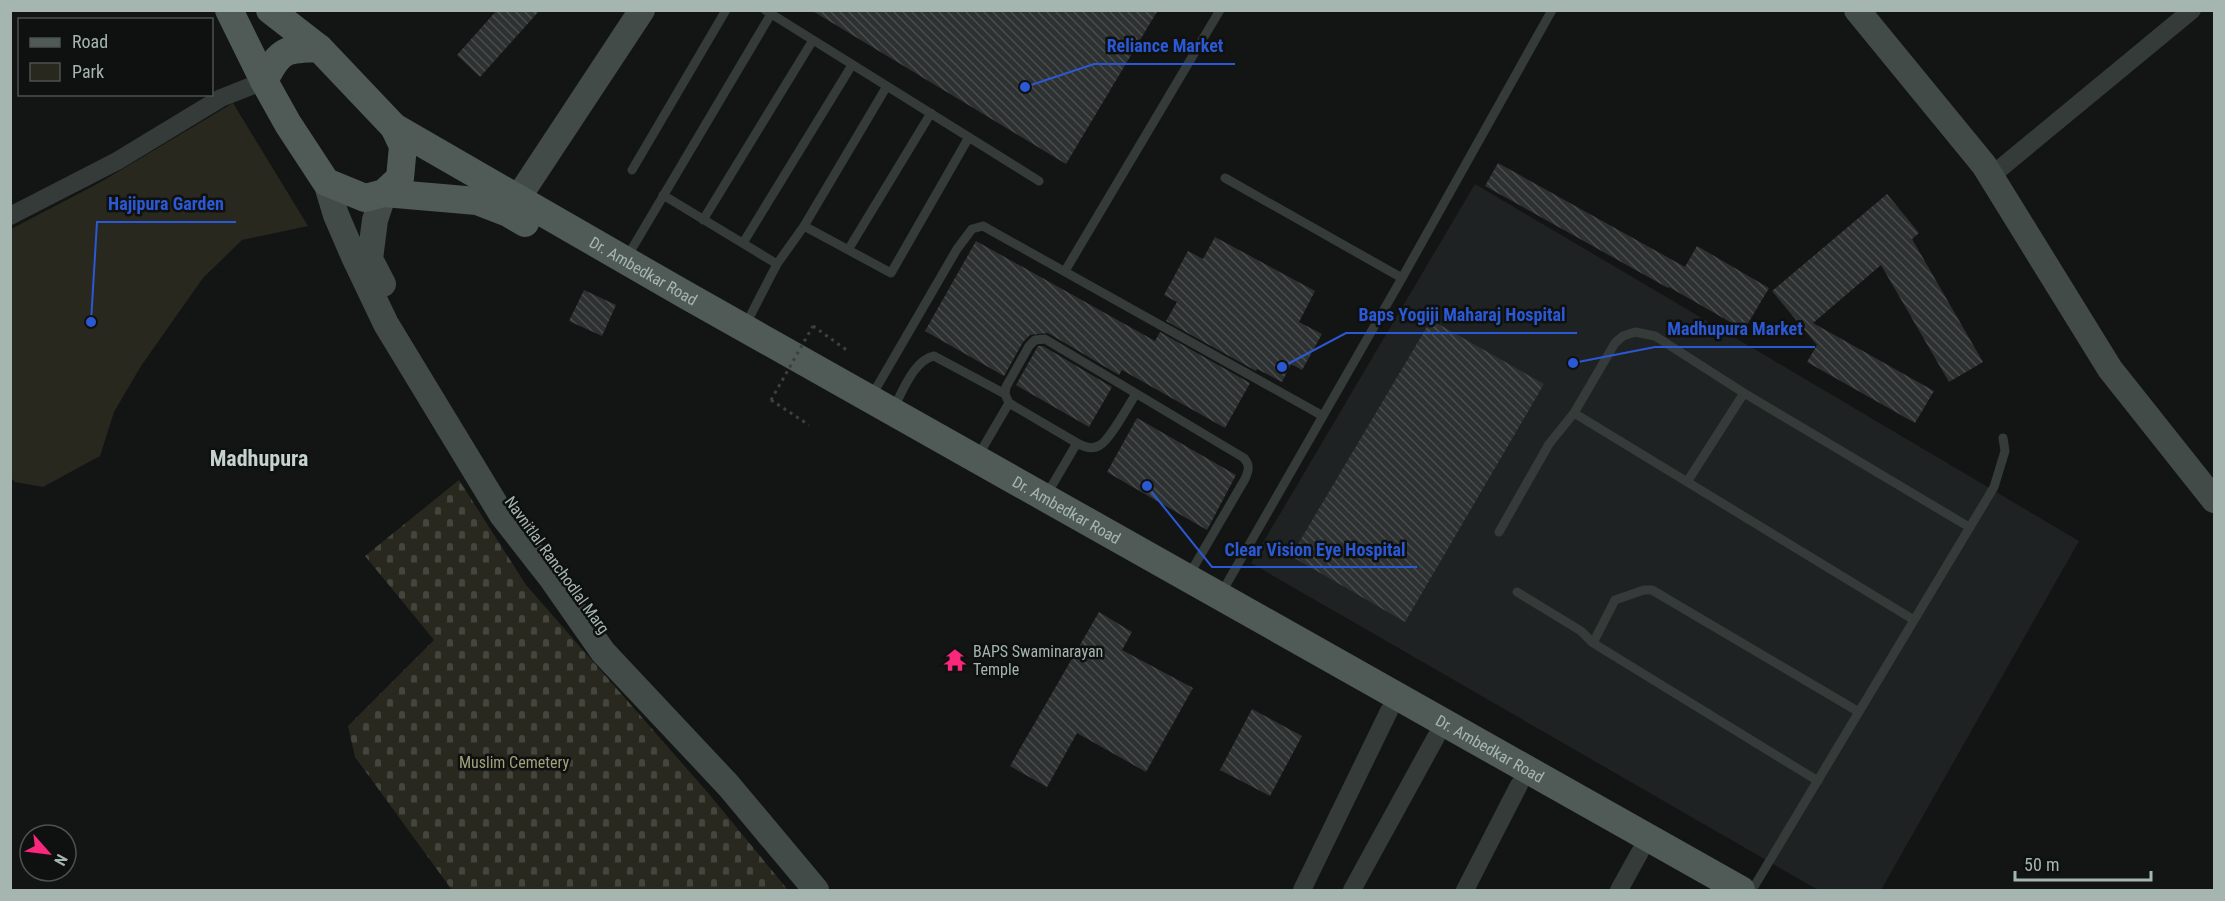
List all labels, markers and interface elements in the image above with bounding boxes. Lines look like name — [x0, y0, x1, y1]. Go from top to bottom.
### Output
legend — [18, 18, 213, 96]
callout: Reliance Market — [1094, 28, 1235, 64]
text: Road — [72, 31, 108, 52]
text: Reliance Market — [1107, 35, 1224, 56]
text: Park — [72, 61, 104, 82]
callout: Hajipura Garden — [97, 186, 236, 222]
text: Hajipura Garden — [108, 193, 224, 214]
street label: Dr. Ambedkar Road — [586, 232, 701, 309]
callout: Baps Yogiji Maharaj Hospital — [1346, 297, 1577, 333]
text: Baps Yogiji Maharaj Hospital — [1358, 304, 1566, 325]
callout: Madhupura Market — [1655, 311, 1815, 347]
text: Madhupura Market — [1667, 318, 1803, 339]
district label: Madhupura — [210, 446, 308, 471]
street label: Dr. Ambedkar Road — [1009, 472, 1124, 548]
street label: Navnitlal Ranchodlal Marg — [501, 493, 613, 637]
callout: Clear Vision Eye Hospital — [1212, 531, 1417, 567]
text: Clear Vision Eye Hospital — [1224, 539, 1406, 560]
place label: BAPS Swaminarayan Temple — [973, 642, 1103, 679]
temple icon: BAPS Swaminarayan Temple — [942, 647, 968, 673]
street label: Dr. Ambedkar Road — [1433, 710, 1547, 787]
park label: Muslim Cemetery — [459, 753, 569, 772]
north arrow — [18, 823, 78, 883]
scale bar — [2015, 844, 2152, 882]
text: N — [50, 851, 71, 869]
text: 50 m — [2024, 854, 2059, 875]

